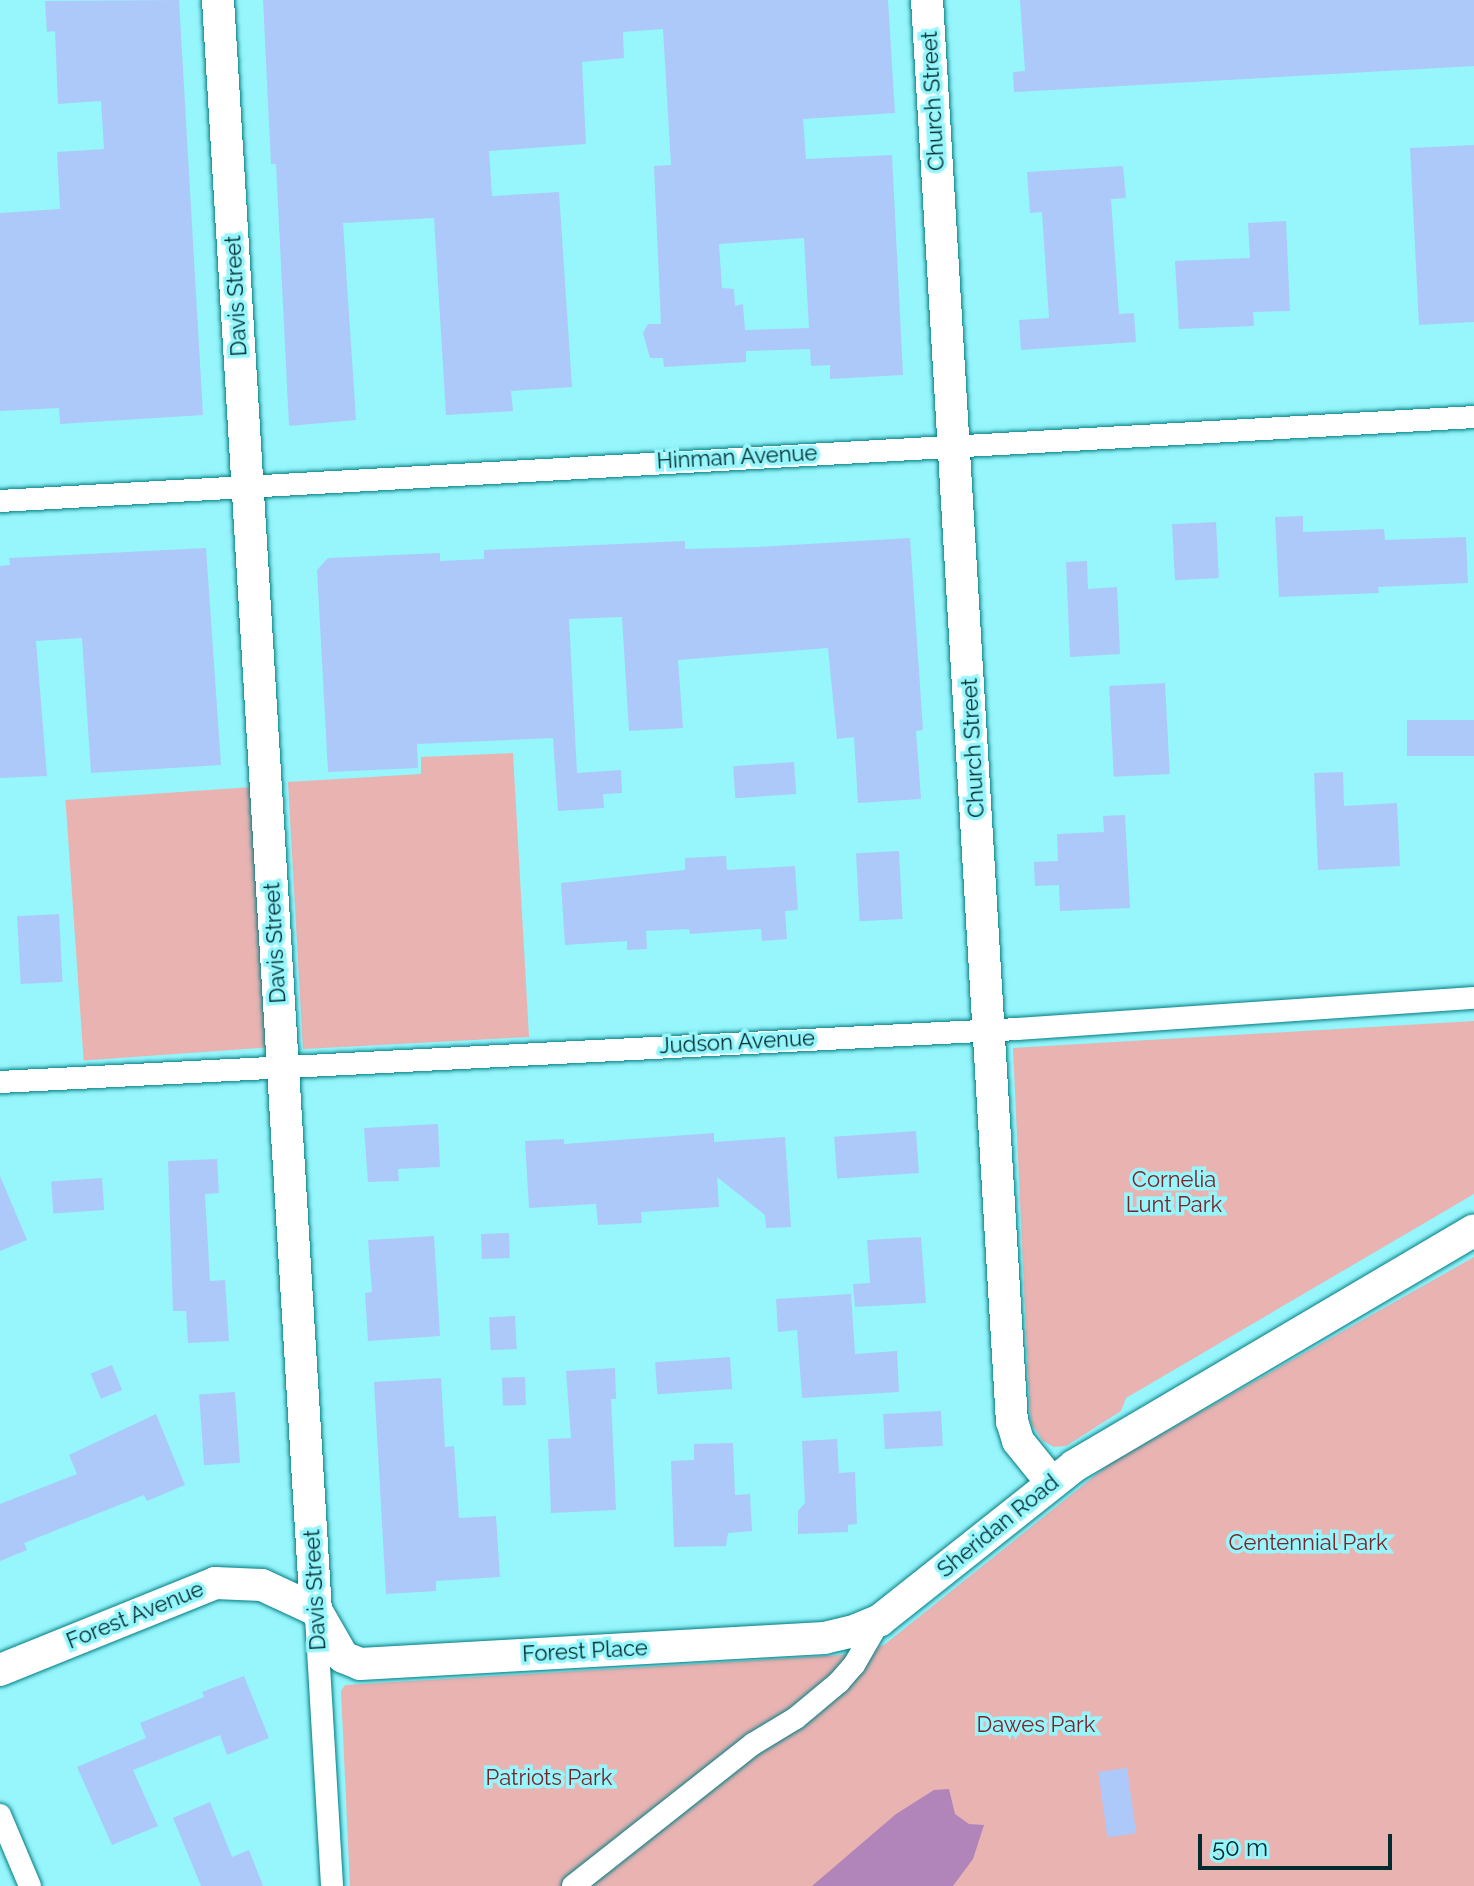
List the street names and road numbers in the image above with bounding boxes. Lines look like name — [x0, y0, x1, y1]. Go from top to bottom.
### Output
street label: Church Street — [916, 30, 950, 172]
street label: Davis Street — [220, 235, 252, 357]
street label: Hinman Avenue — [656, 440, 818, 474]
street label: Church Street — [956, 677, 990, 819]
street label: Davis Street — [259, 882, 291, 1004]
street label: Judson Avenue — [658, 1025, 816, 1059]
street label: Sheridan Road — [932, 1469, 1064, 1583]
street label: Davis Street — [299, 1529, 331, 1651]
street label: Forest Avenue — [62, 1575, 208, 1655]
street label: Forest Place — [522, 1635, 648, 1667]

